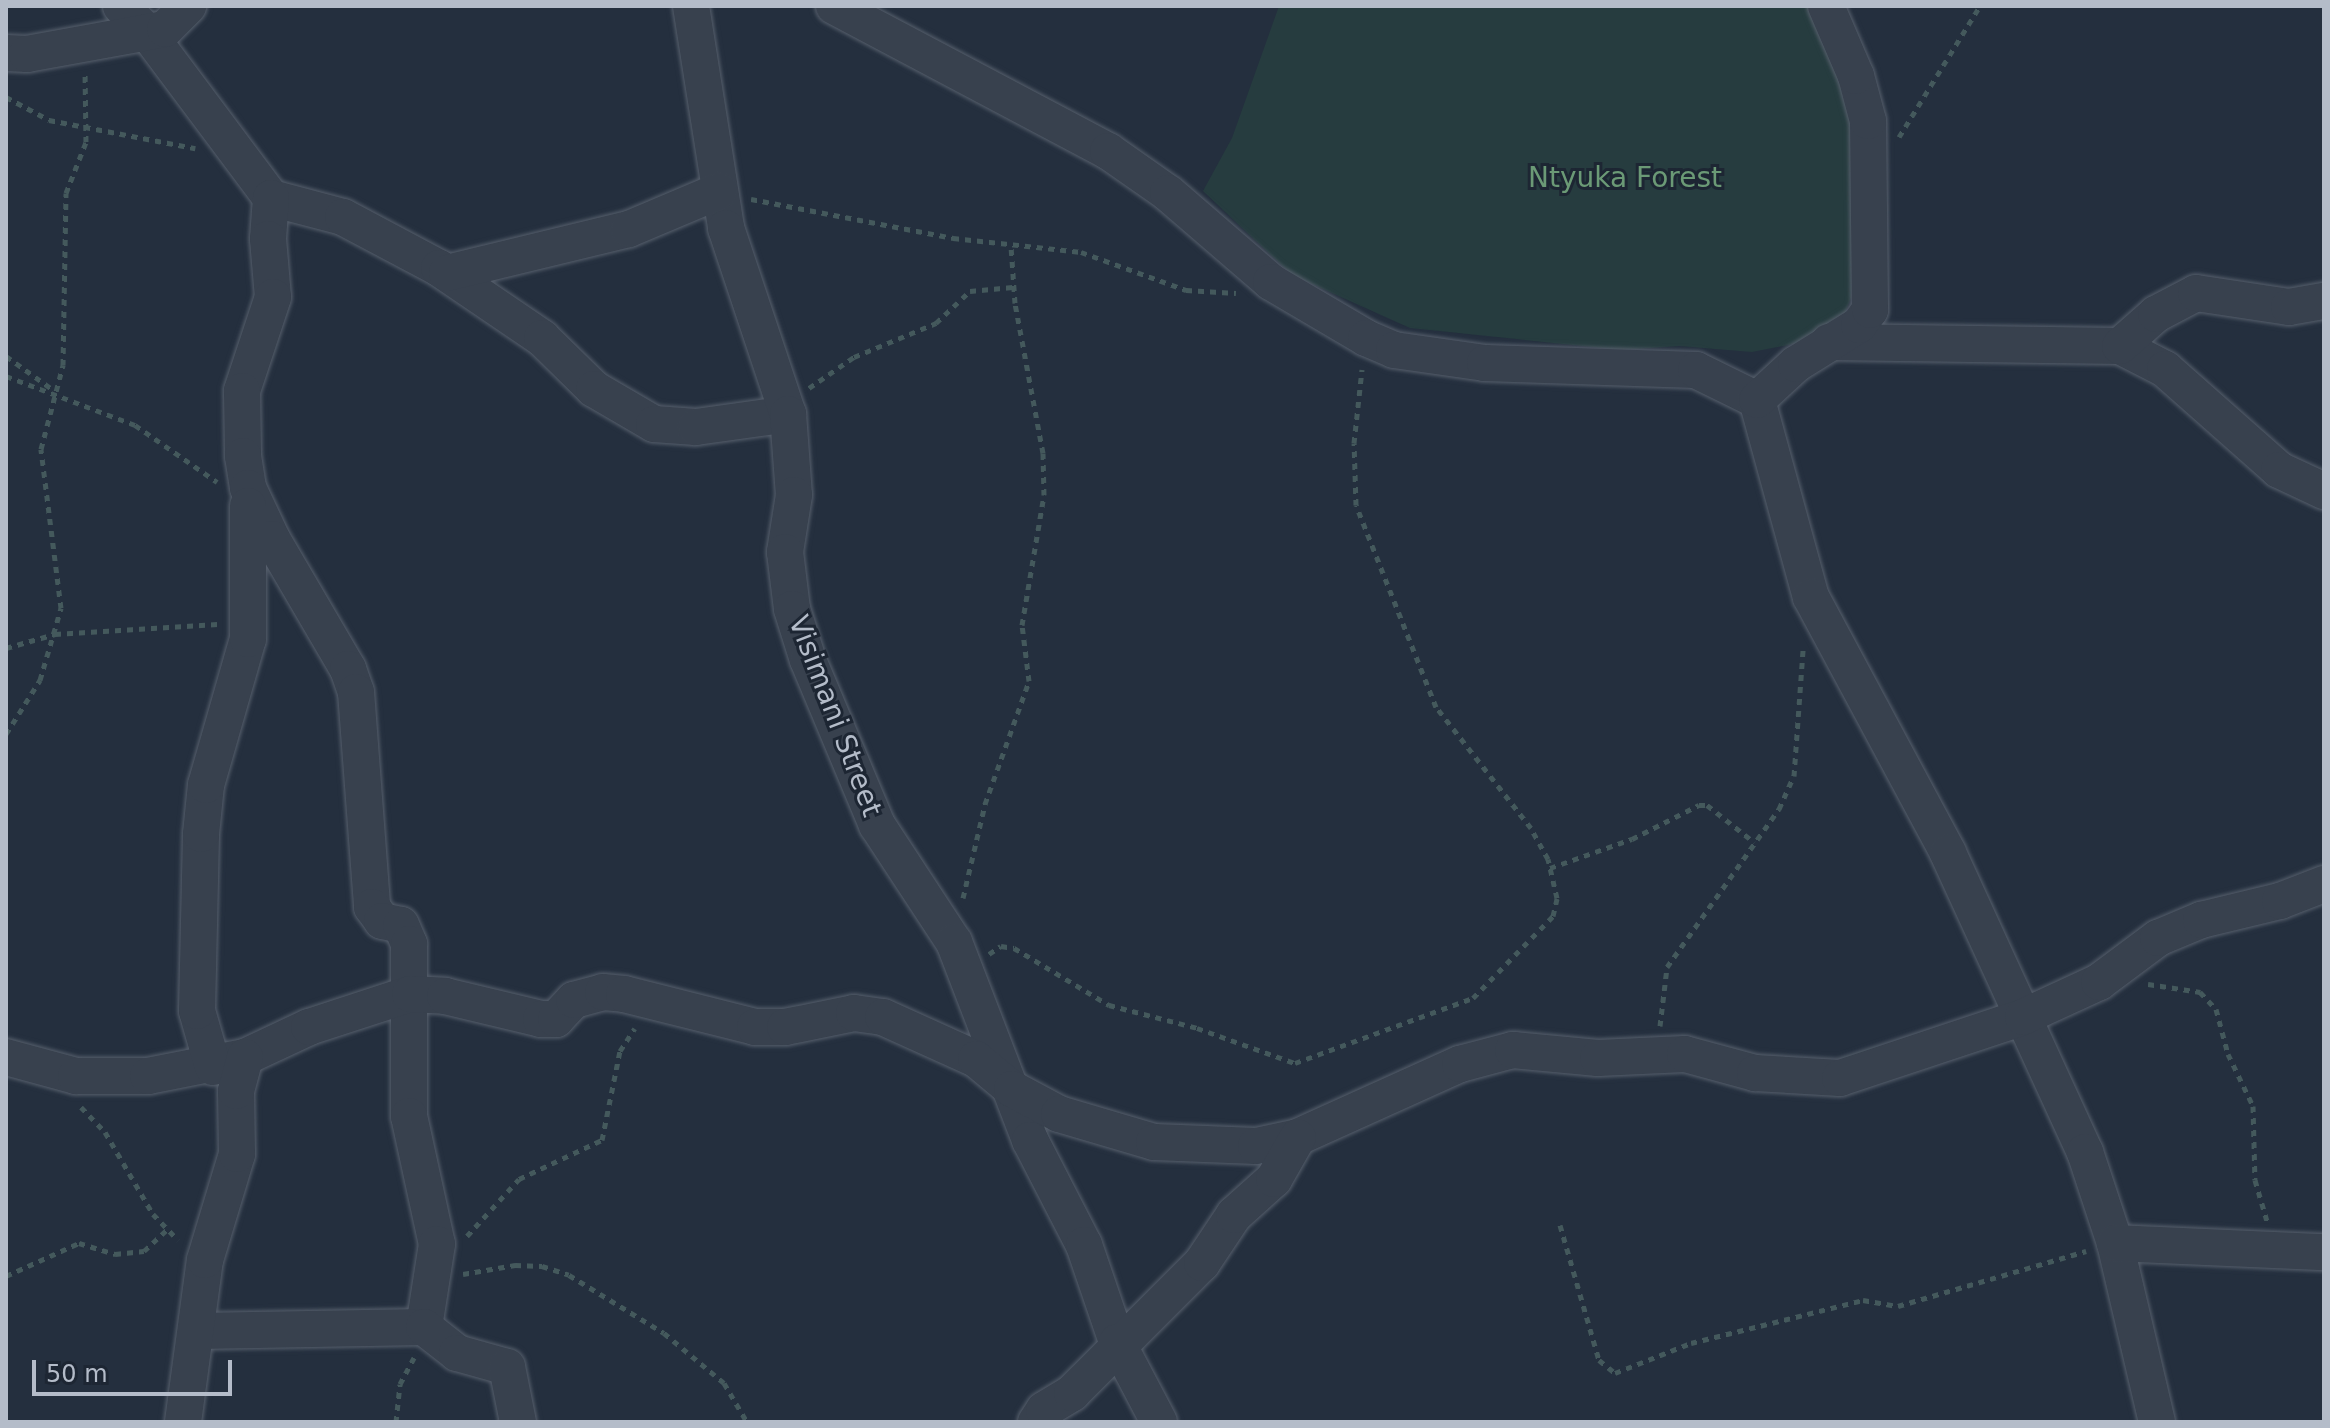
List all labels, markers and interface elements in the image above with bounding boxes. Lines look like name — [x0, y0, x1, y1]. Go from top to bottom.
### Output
park label: Ntyuka Forest — [1528, 161, 1722, 195]
street label: Visimani Street — [781, 611, 889, 821]
scale bar — [36, 1344, 236, 1394]
text: 50 m — [46, 1360, 108, 1388]

